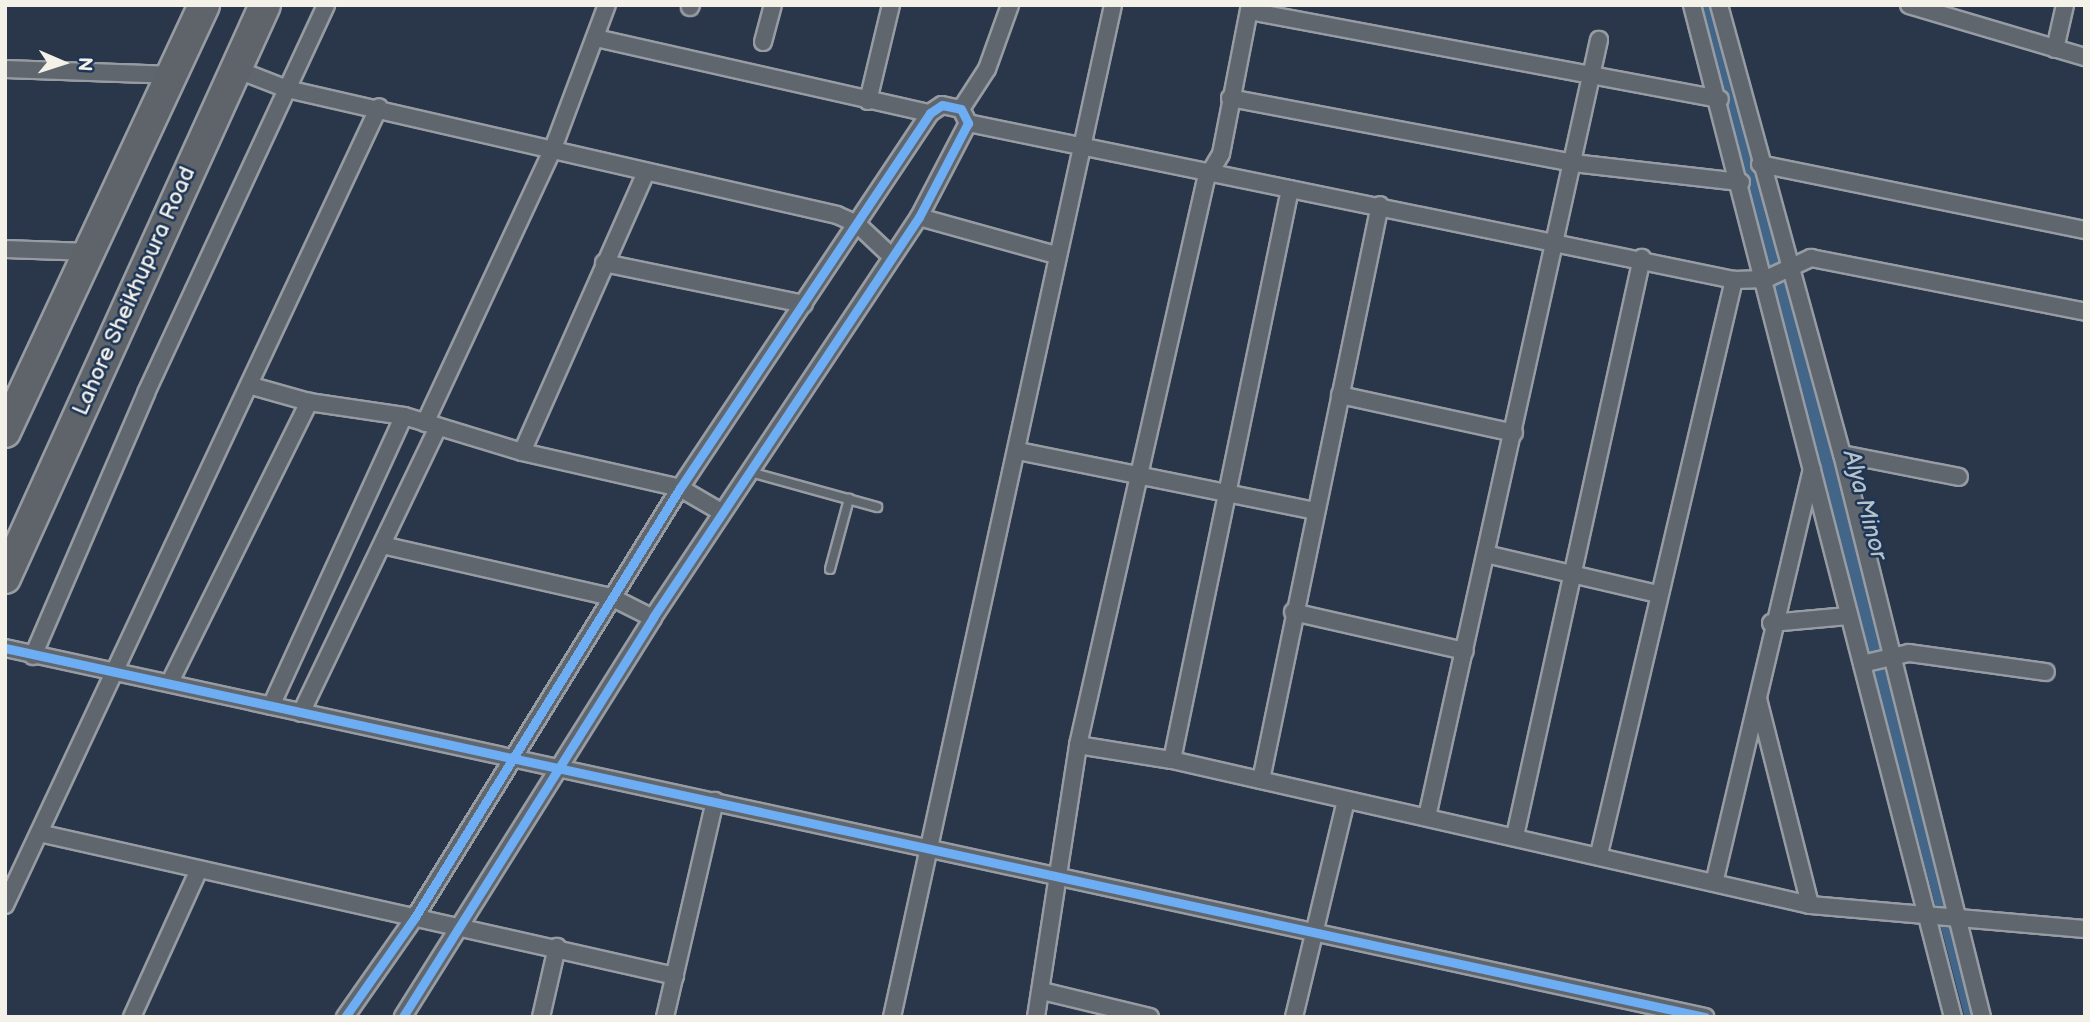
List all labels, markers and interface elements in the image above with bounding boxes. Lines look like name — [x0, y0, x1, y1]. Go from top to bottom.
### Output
north arrow — [28, 28, 98, 98]
text: N — [73, 56, 96, 72]
street label: Lahore Sheikhupura Road — [66, 162, 202, 420]
water label: Alya Minor — [1837, 447, 1893, 563]

